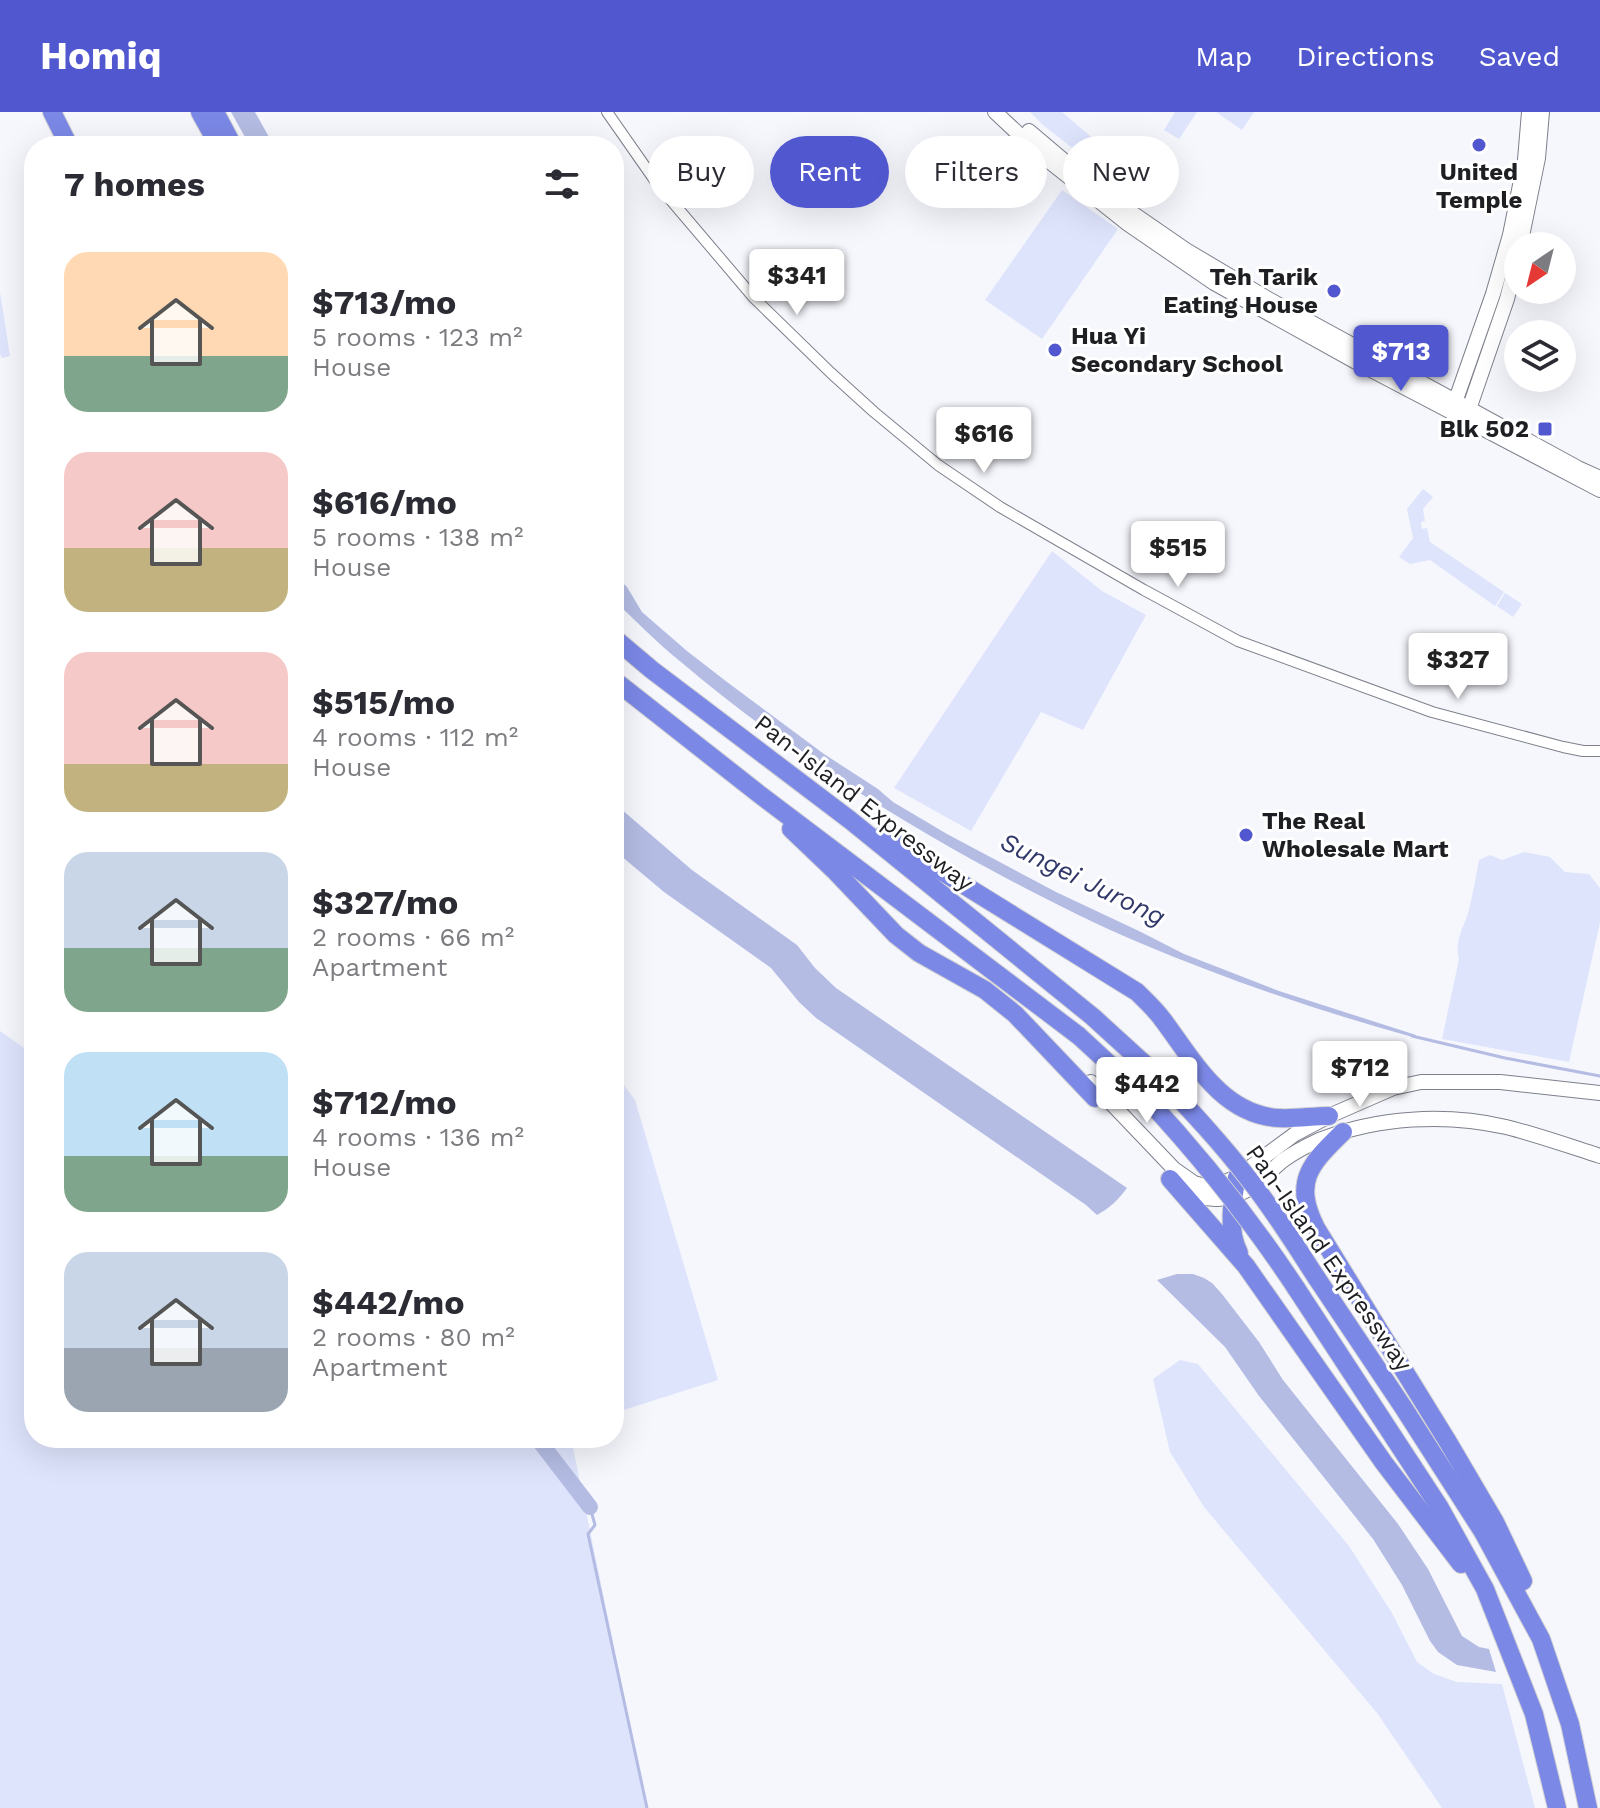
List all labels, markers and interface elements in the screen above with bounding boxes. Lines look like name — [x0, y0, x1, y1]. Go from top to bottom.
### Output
text: Homiq — [40, 34, 161, 78]
text: Map — [1195, 40, 1252, 73]
text: Directions — [1296, 40, 1435, 73]
text: Saved — [1479, 40, 1560, 73]
chip: Buy — [648, 136, 754, 208]
chip: Rent — [770, 136, 889, 208]
chip: Filters — [905, 136, 1047, 208]
chip: New — [1063, 136, 1179, 208]
marker: United Temple — [1470, 136, 1488, 154]
place label: United Temple — [1436, 158, 1522, 214]
icon: filters — [540, 162, 584, 206]
text: 7 homes — [64, 164, 205, 204]
north arrow — [1504, 232, 1576, 304]
map controls — [1504, 232, 1576, 392]
pin: $341 — [750, 249, 844, 317]
text: $341 — [767, 260, 827, 290]
place label: Teh Tarik Eating House — [1163, 263, 1318, 319]
text: $713/mo — [312, 282, 456, 322]
marker: Teh Tarik Eating House — [1325, 282, 1343, 300]
icon: home — [128, 284, 224, 380]
button: layers — [1504, 320, 1576, 392]
text: 5 rooms · 123 m² — [312, 322, 523, 352]
place label: Hua Yi Secondary School — [1071, 322, 1283, 378]
pin: $713 — [1354, 325, 1448, 393]
text: $713 — [1371, 336, 1431, 366]
marker: Hua Yi Secondary School — [1046, 341, 1064, 359]
text: House — [312, 352, 391, 382]
pin: $616 — [937, 407, 1031, 475]
place label: Blk 502 — [1440, 415, 1529, 443]
text: $616 — [954, 418, 1014, 448]
marker: Blk 502 — [1536, 420, 1554, 438]
text: $616/mo — [312, 482, 457, 522]
icon: home — [128, 484, 224, 580]
pin: $515 — [1131, 521, 1225, 589]
text: 5 rooms · 138 m² — [312, 522, 523, 552]
text: $515 — [1149, 532, 1207, 562]
text: House — [312, 552, 391, 582]
pin: $327 — [1411, 633, 1505, 701]
text: $327 — [1427, 644, 1489, 674]
text: $515/mo — [312, 682, 455, 722]
icon: home — [128, 684, 224, 780]
street label: Pan-Island Expressway — [749, 709, 979, 898]
text: 4 rooms · 112 m² — [312, 722, 518, 752]
text: House — [312, 752, 391, 782]
place label: The Real Wholesale Mart — [1262, 807, 1449, 863]
water label: Sungei Jurong — [996, 826, 1170, 932]
marker: The Real Wholesale Mart — [1237, 826, 1255, 844]
text: $327/mo — [312, 882, 458, 922]
icon: home — [128, 884, 224, 980]
text: 2 rooms · 66 m² — [312, 922, 514, 952]
text: Apartment — [312, 952, 448, 982]
pin: $712 — [1313, 1041, 1407, 1109]
text: $712 — [1330, 1052, 1390, 1082]
pin: $442 — [1100, 1057, 1194, 1125]
text: $442 — [1114, 1068, 1180, 1098]
text: $712/mo — [312, 1082, 457, 1122]
icon: home — [128, 1084, 224, 1180]
text: 4 rooms · 136 m² — [312, 1122, 524, 1152]
street label: Pan-Island Expressway — [1240, 1139, 1418, 1377]
text: House — [312, 1152, 391, 1182]
text: $442/mo — [312, 1282, 465, 1322]
icon: home — [128, 1284, 224, 1380]
text: 2 rooms · 80 m² — [312, 1322, 515, 1352]
text: Apartment — [312, 1352, 448, 1382]

